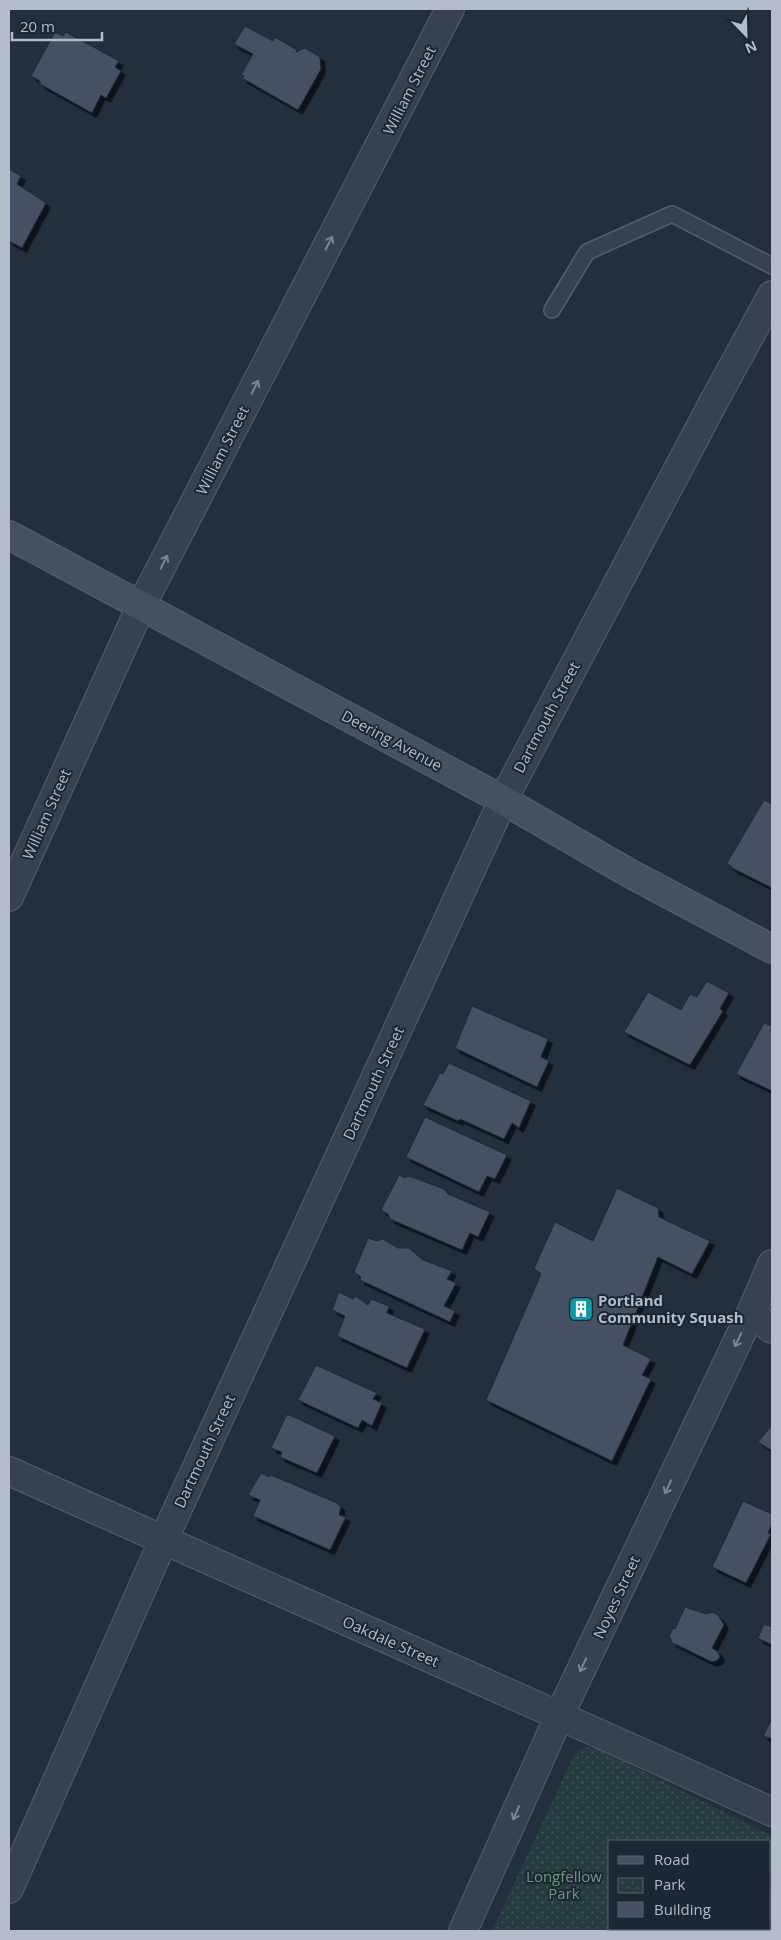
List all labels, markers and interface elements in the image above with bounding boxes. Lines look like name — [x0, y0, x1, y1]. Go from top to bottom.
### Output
scale bar — [12, 10, 102, 42]
north arrow — [721, 10, 771, 60]
text: 20 m — [20, 16, 55, 36]
text: N — [742, 36, 760, 58]
street label: William Street — [378, 42, 440, 138]
one-way arrow — [325, 236, 334, 251]
one-way arrow — [251, 380, 260, 395]
street label: William Street — [191, 402, 253, 498]
one-way arrow — [159, 555, 169, 570]
street label: Dartmouth Street — [508, 658, 584, 776]
street label: Deering Avenue — [338, 705, 446, 775]
street label: William Street — [17, 766, 75, 862]
street label: Dartmouth Street — [338, 1023, 408, 1143]
place label: Portland Community Squash — [598, 1290, 744, 1327]
building icon: Portland Community Squash — [568, 1296, 594, 1322]
one-way arrow — [733, 1332, 742, 1347]
street label: Dartmouth Street — [169, 1391, 239, 1511]
one-way arrow — [663, 1479, 672, 1494]
street label: Noyes Street — [588, 1552, 644, 1642]
street label: Oakdale Street — [340, 1611, 442, 1671]
one-way arrow — [578, 1657, 587, 1672]
one-way arrow — [510, 1805, 520, 1820]
legend — [608, 1840, 771, 1930]
text: Road — [654, 1849, 690, 1869]
park label: Longfellow Park — [526, 1866, 602, 1903]
text: Park — [654, 1874, 685, 1894]
text: Building — [654, 1899, 711, 1919]

